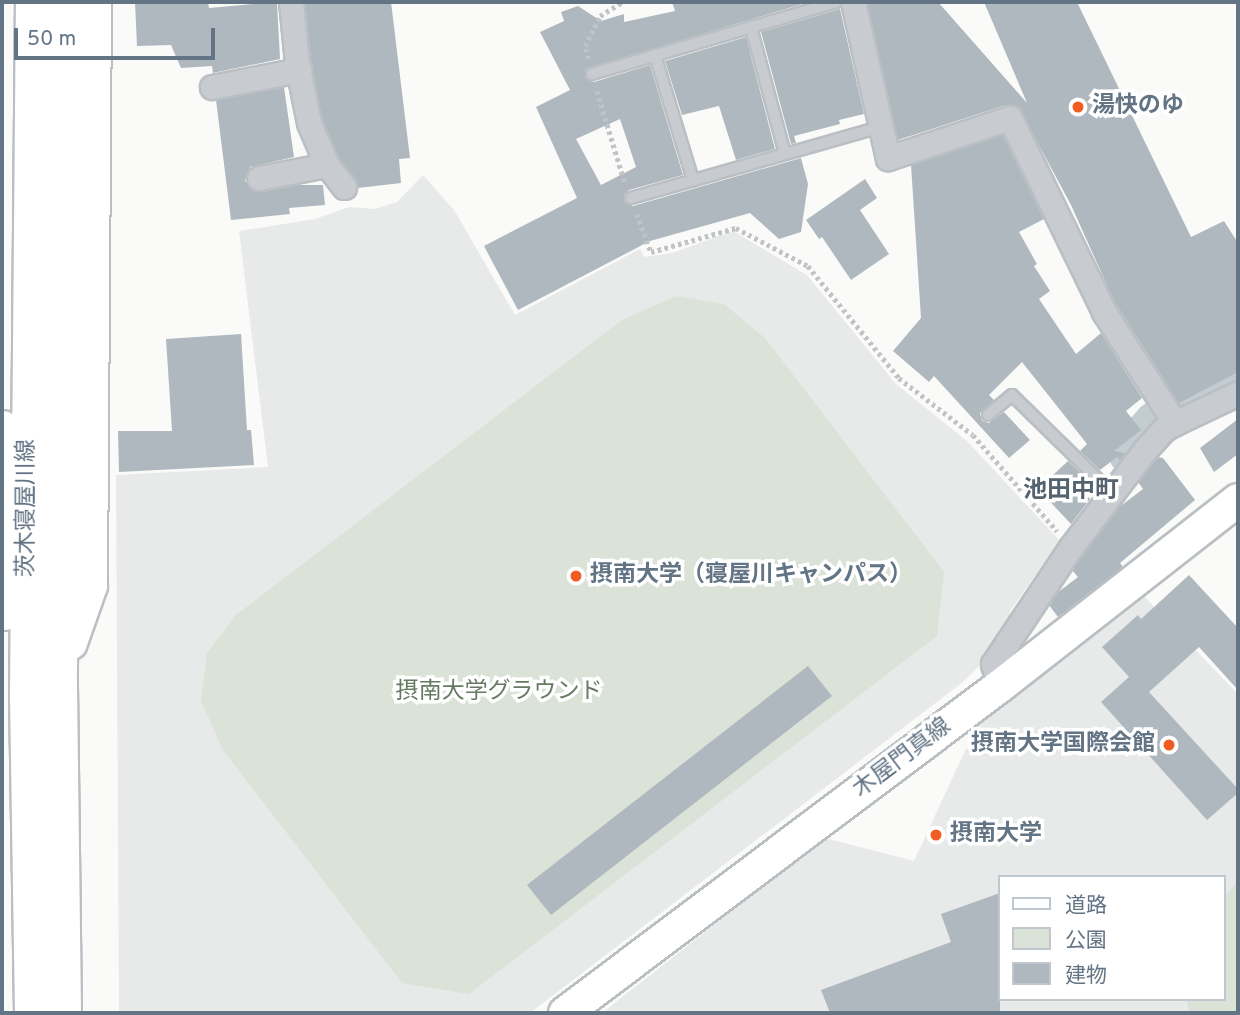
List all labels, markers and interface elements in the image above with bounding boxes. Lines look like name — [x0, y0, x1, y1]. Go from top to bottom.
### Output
scale bar — [18, 14, 219, 58]
text: 50 m — [27, 26, 76, 53]
place label: 湯快のゆ — [1092, 93, 1184, 121]
marker: 湯快のゆ — [1070, 99, 1086, 115]
street label: 茨木寝屋川線 — [14, 439, 42, 577]
district label: 池田中町 — [1023, 478, 1119, 506]
place label: 摂南大学（寝屋川キャンパス） — [590, 562, 912, 590]
marker: 摂南大学（寝屋川キャンパス） — [568, 568, 584, 584]
park label: 摂南大学グラウンド — [396, 679, 602, 707]
street label: 木屋門真線 — [849, 713, 957, 805]
place label: 摂南大学国際会館 — [971, 731, 1155, 759]
marker: 摂南大学国際会館 — [1161, 737, 1177, 753]
place label: 摂南大学 — [950, 821, 1042, 849]
marker: 摂南大学 — [928, 827, 944, 843]
legend — [998, 875, 1226, 1001]
text: 道路 — [1065, 893, 1107, 920]
text: 公園 — [1065, 928, 1107, 955]
text: 建物 — [1065, 963, 1107, 990]

